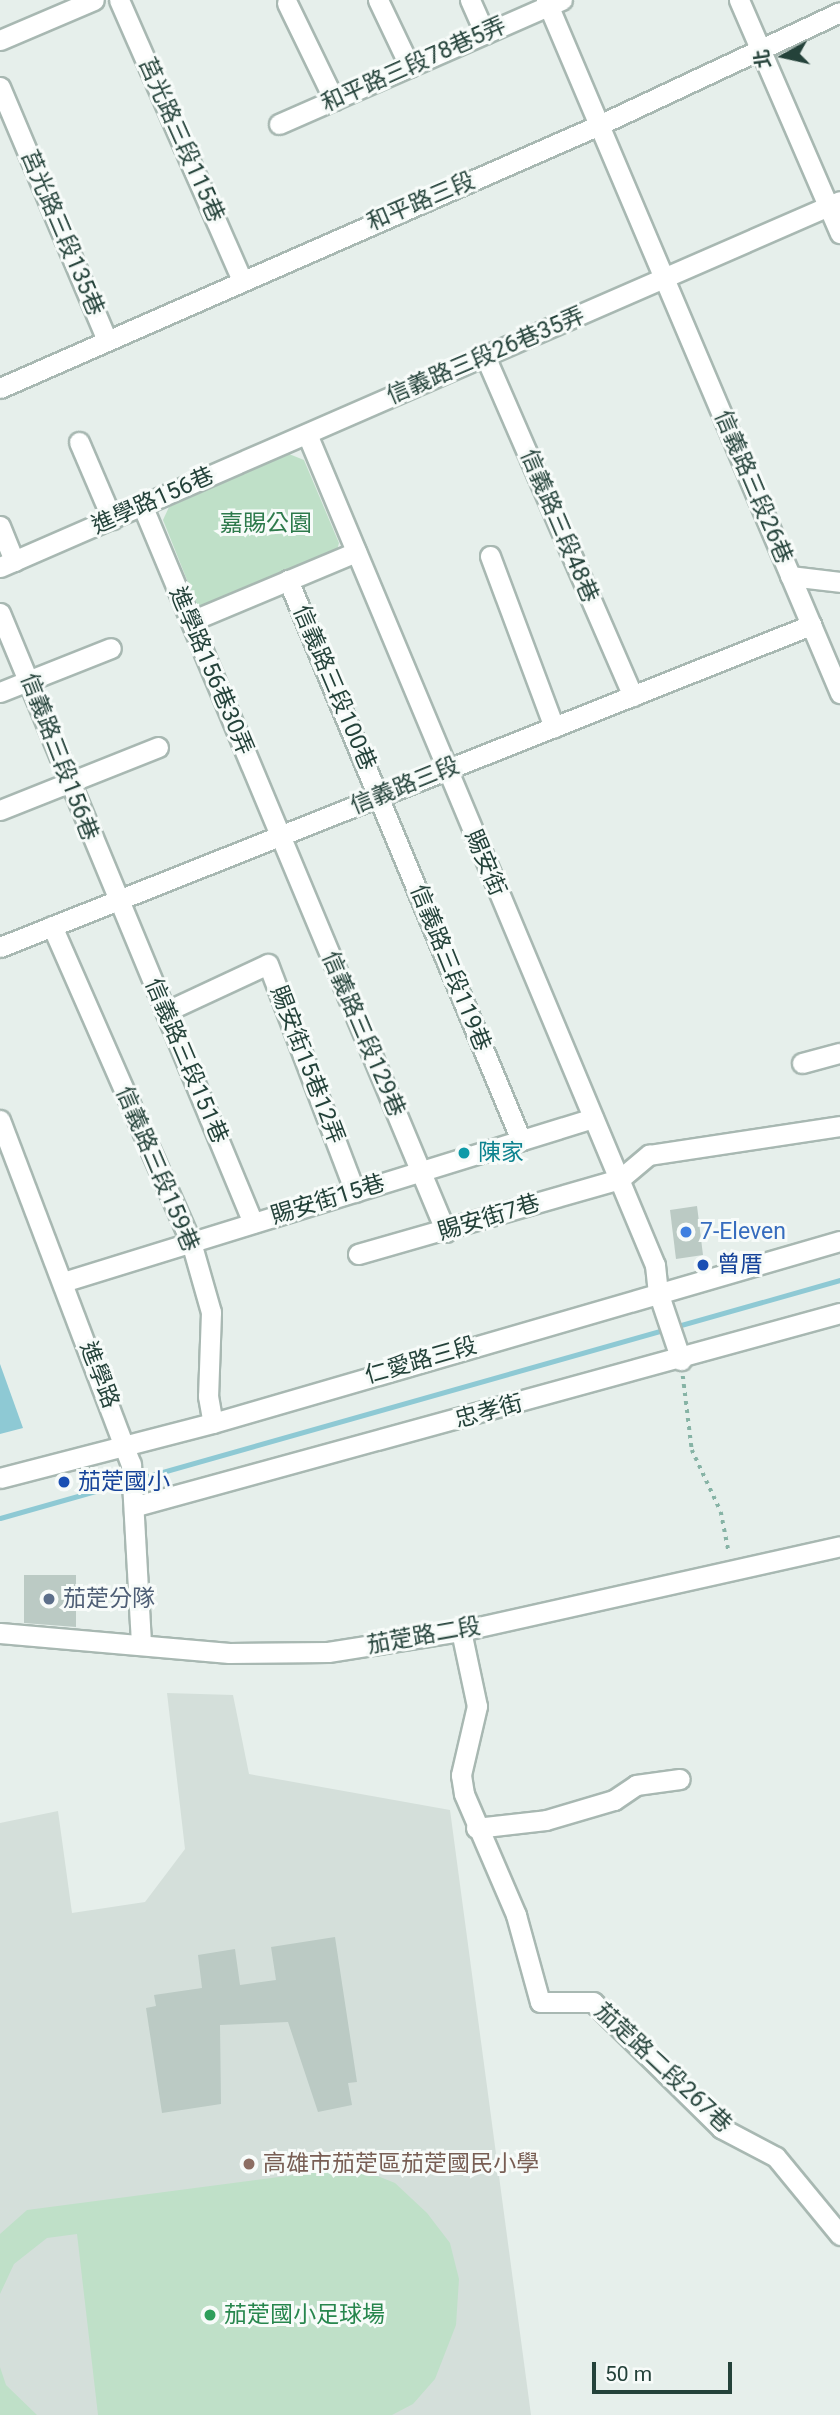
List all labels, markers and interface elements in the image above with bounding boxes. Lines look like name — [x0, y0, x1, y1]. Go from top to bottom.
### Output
street label: 和平路三段78巷5弄 — [317, 12, 511, 118]
north arrow — [749, 21, 819, 91]
text: 北 — [750, 48, 775, 70]
street label: 莒光路三段115巷 — [132, 54, 230, 226]
street label: 莒光路三段135巷 — [15, 146, 109, 320]
street label: 和平路三段 — [363, 167, 479, 237]
street label: 信義路三段26巷35弄 — [383, 302, 589, 410]
street label: 信義路三段26巷 — [708, 406, 798, 568]
street label: 信義路三段48巷 — [514, 445, 604, 607]
street label: 進學路156巷 — [88, 462, 218, 540]
park label: 嘉賜公園 — [220, 510, 312, 538]
street label: 進學路156巷30弄 — [163, 583, 259, 759]
street label: 信義路三段100巷 — [287, 601, 381, 775]
street label: 信義路三段156巷 — [14, 670, 104, 844]
street label: 信義路三段 — [347, 752, 463, 820]
street label: 賜安街 — [459, 826, 511, 900]
street label: 信義路三段119巷 — [404, 881, 496, 1055]
street label: 信義路三段129巷 — [316, 947, 410, 1121]
street label: 信義路三段151巷 — [139, 974, 233, 1148]
street label: 賜安街15巷12弄 — [264, 982, 350, 1148]
street label: 信義路三段159巷 — [110, 1082, 204, 1256]
place label: 陳家 — [478, 1139, 524, 1167]
marker: 陳家 — [456, 1145, 472, 1161]
street label: 賜安街15巷 — [268, 1170, 388, 1230]
street label: 賜安街7巷 — [435, 1189, 543, 1247]
place label: 7-Eleven — [700, 1218, 786, 1246]
marker: 7-Eleven — [678, 1224, 694, 1240]
place label: 曾厝 — [717, 1251, 763, 1279]
marker: 曾厝 — [695, 1257, 711, 1273]
street label: 仁愛路三段 — [362, 1332, 480, 1390]
street label: 進學路 — [74, 1338, 124, 1412]
street label: 忠孝街 — [452, 1390, 526, 1434]
place label: 茄萣國小 — [78, 1468, 170, 1496]
marker: 茄萣國小 — [56, 1474, 72, 1490]
place label: 茄萣分隊 — [63, 1585, 155, 1613]
marker: 茄萣分隊 — [41, 1591, 57, 1607]
street label: 茄萣路二段 — [365, 1612, 483, 1660]
street label: 茄萣路二段267巷 — [589, 1998, 737, 2138]
place label: 高雄市茄萣區茄萣國民小學 — [263, 2150, 539, 2178]
marker: 高雄市茄萣區茄萣國民小學 — [241, 2156, 257, 2172]
place label: 茄萣國小足球場 — [224, 2301, 385, 2329]
marker: 茄萣國小足球場 — [202, 2307, 218, 2323]
scale bar — [595, 2348, 735, 2392]
text: 50 m — [605, 2362, 652, 2386]

